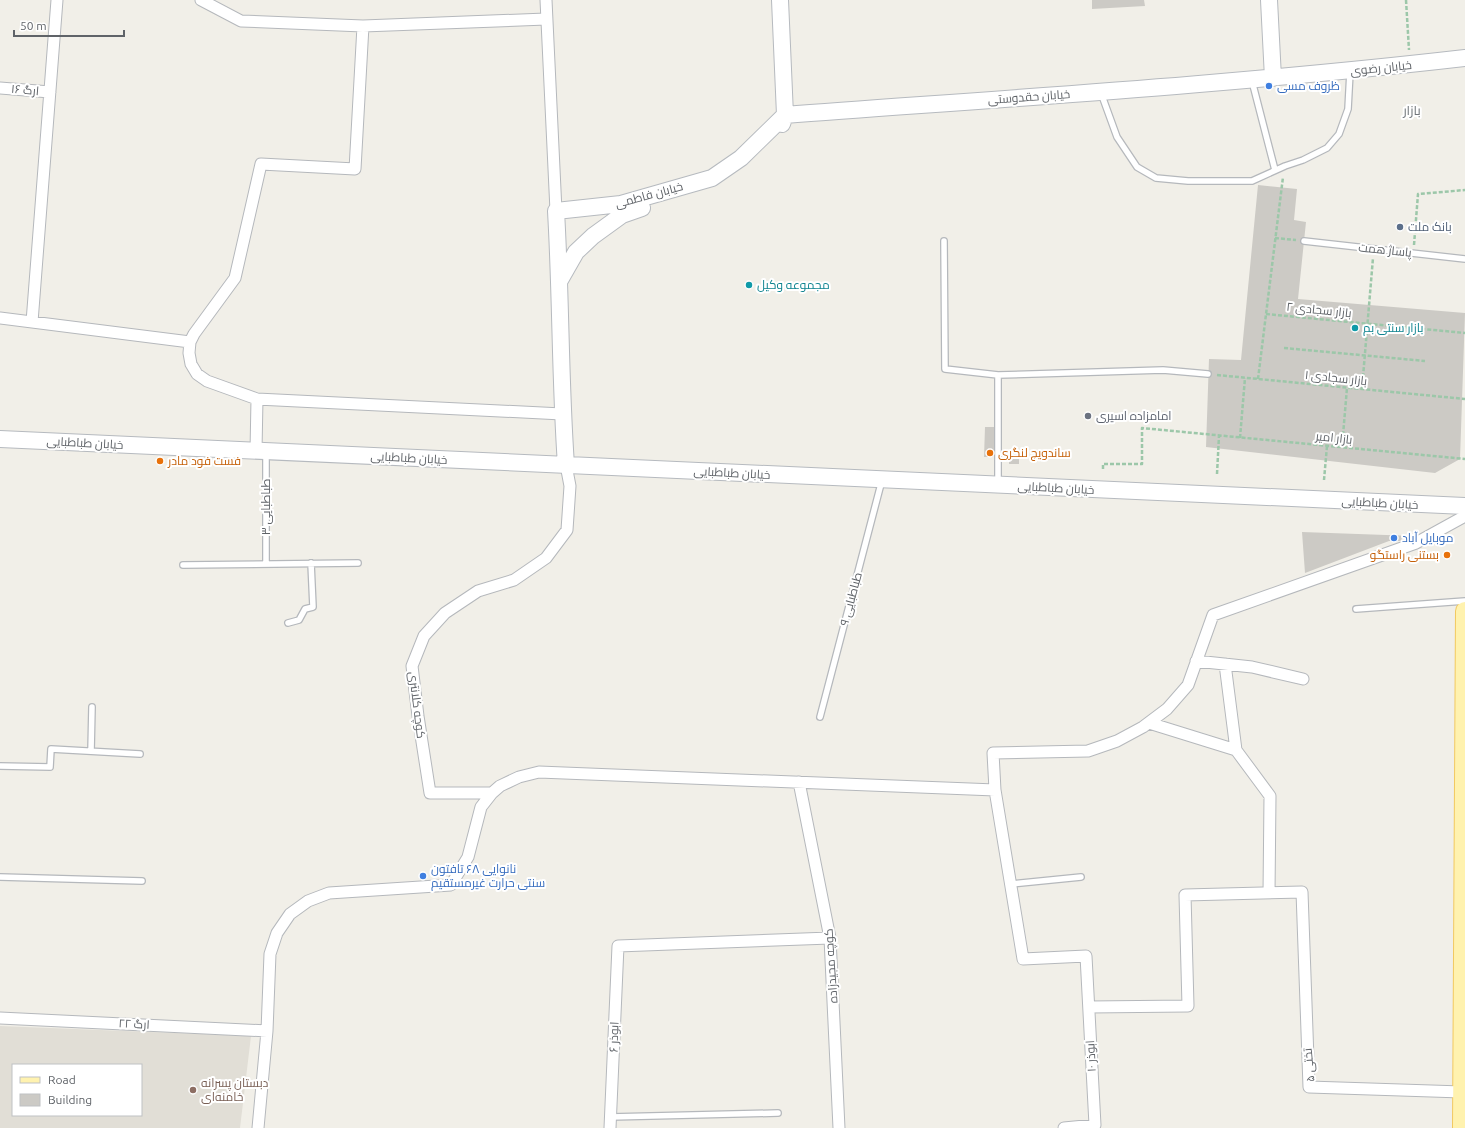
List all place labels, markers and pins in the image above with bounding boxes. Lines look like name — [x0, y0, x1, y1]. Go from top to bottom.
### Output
place label: ظروف مسی — [1277, 79, 1340, 93]
marker: ظروف مسی — [1264, 81, 1274, 91]
place label: بانک ملت — [1408, 220, 1452, 234]
marker: بانک ملت — [1395, 222, 1405, 232]
place label: مجموعه وکیل — [757, 278, 830, 292]
marker: مجموعه وکیل — [744, 280, 754, 290]
place label: بازار سنتی بم — [1363, 321, 1423, 336]
marker: بازار سنتی بم — [1350, 323, 1360, 333]
place label: امامزاده اسیری — [1096, 409, 1172, 423]
marker: امامزاده اسیری — [1083, 411, 1093, 421]
place label: ساندویچ لنگری — [998, 446, 1071, 461]
marker: ساندویچ لنگری — [985, 448, 995, 458]
place label: فست فود مادر — [167, 454, 241, 468]
marker: فست فود مادر — [155, 456, 165, 466]
place label: موبایل آباد — [1402, 531, 1454, 545]
marker: موبایل آباد — [1389, 533, 1399, 543]
place label: بستنی راستگو — [1370, 548, 1439, 562]
marker: بستنی راستگو — [1442, 550, 1452, 560]
place label: نانوایی ۶۸ تافتون سنتی حرارت غیرمستقیم — [431, 862, 545, 891]
marker: نانوایی ۶۸ تافتون سنتی حرارت غیرمستقیم — [418, 871, 428, 881]
place label: دبستان پسرانه خامنه‌ای — [201, 1076, 269, 1104]
marker: دبستان پسرانه خامنه‌ای — [188, 1085, 198, 1095]

